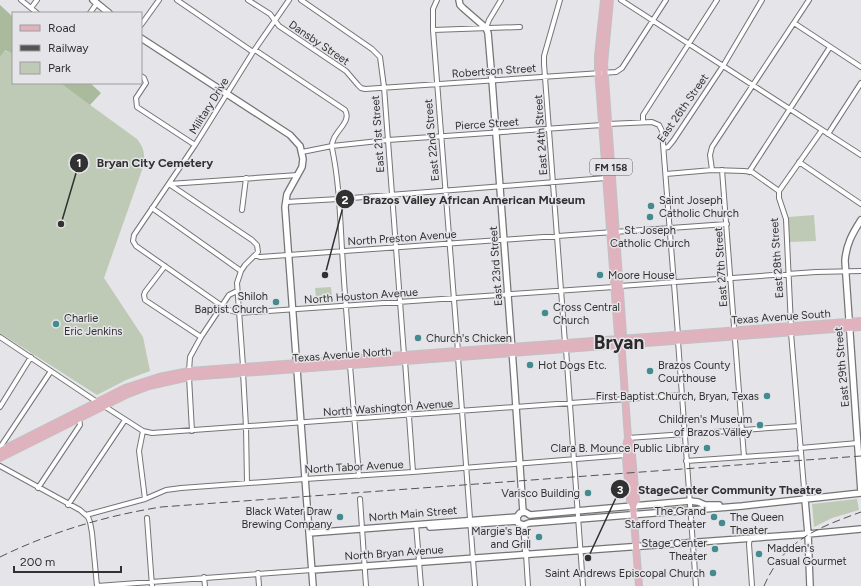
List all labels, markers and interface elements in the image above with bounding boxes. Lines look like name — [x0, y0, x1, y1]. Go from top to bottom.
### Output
legend — [12, 12, 142, 84]
street label: Dansby Street — [286, 18, 352, 68]
text: Road — [48, 21, 76, 35]
text: Railway — [48, 41, 89, 55]
text: Park — [48, 61, 71, 75]
street label: Robertson Street — [451, 62, 537, 80]
street label: East 26th Street — [655, 71, 711, 145]
street label: Military Drive — [186, 75, 232, 137]
street label: East 24th Street — [532, 94, 550, 176]
street label: East 21st Street — [369, 95, 387, 173]
street label: East 22nd Street — [422, 98, 442, 182]
street label: Pierce Street — [455, 115, 519, 133]
callout: Bryan City Cemetery — [69, 151, 221, 175]
text: 1 — [76, 156, 82, 170]
text: Bryan City Cemetery — [97, 156, 213, 170]
road number: FM 158 — [590, 159, 632, 175]
callout: Brazos Valley African American Museum — [335, 187, 593, 211]
text: 2 — [342, 193, 349, 207]
text: Brazos Valley African American Museum — [363, 193, 585, 207]
place label: Saint Joseph Catholic Church — [659, 194, 739, 220]
marker: Saint Joseph Catholic Church — [646, 201, 656, 211]
marker: St. Joseph Catholic Church — [645, 212, 655, 222]
street label: East 28th Street — [768, 217, 786, 299]
place label: St. Joseph Catholic Church — [610, 224, 690, 250]
street label: East 23rd Street — [487, 226, 505, 306]
street label: East 27th Street — [712, 227, 730, 307]
street label: North Preston Avenue — [347, 228, 457, 248]
place label: Moore House — [608, 269, 674, 282]
marker: Moore House — [595, 270, 605, 280]
street label: North Houston Avenue — [304, 286, 418, 306]
place label: Shiloh Baptist Church — [194, 290, 268, 316]
marker: Shiloh Baptist Church — [271, 297, 281, 307]
place label: Cross Central Church — [553, 301, 620, 327]
street label: Texas Avenue South — [731, 307, 831, 327]
marker: Cross Central Church — [540, 308, 550, 318]
place label: Charlie Eric Jenkins — [64, 312, 122, 338]
marker: Charlie Eric Jenkins — [51, 319, 61, 329]
street label: East 29th Street — [832, 326, 852, 408]
district label: Bryan — [594, 331, 644, 354]
place label: Church's Chicken — [426, 332, 512, 345]
marker: Church's Chicken — [413, 333, 423, 343]
street label: Texas Avenue North — [292, 345, 392, 365]
place label: Hot Dogs Etc. — [538, 359, 607, 372]
place label: Brazos County Courthouse — [658, 359, 730, 385]
marker: Hot Dogs Etc. — [525, 360, 535, 370]
marker: Brazos County Courthouse — [645, 366, 655, 376]
place label: First Baptist Church, Bryan, Texas — [596, 390, 759, 403]
marker: First Baptist Church, Bryan, Texas — [762, 391, 772, 401]
street label: North Washington Avenue — [323, 397, 453, 419]
place label: Children's Museum of Brazos Valley — [659, 413, 752, 439]
marker: Children's Museum of Brazos Valley — [755, 420, 765, 430]
place label: Clara B. Mounce Public Library — [551, 442, 699, 455]
marker: Clara B. Mounce Public Library — [702, 443, 712, 453]
street label: North Tabor Avenue — [304, 458, 404, 476]
callout: StageCenter Community Theatre — [610, 477, 830, 501]
text: 3 — [617, 483, 624, 497]
text: StageCenter Community Theatre — [638, 483, 822, 497]
place label: Varisco Building — [501, 487, 580, 500]
marker: Varisco Building — [583, 488, 593, 498]
street label: North Main Street — [368, 504, 458, 524]
place label: Black Water Draw Brewing Company — [242, 505, 332, 531]
place label: The Grand Stafford Theater — [624, 505, 706, 531]
place label: The Queen Theater — [730, 511, 784, 537]
marker: Black Water Draw Brewing Company — [335, 512, 345, 522]
marker: The Grand Stafford Theater — [709, 512, 719, 522]
marker: The Queen Theater — [717, 518, 727, 528]
place label: Margie's Bar and Grill — [471, 525, 531, 551]
marker: Margie's Bar and Grill — [534, 532, 544, 542]
place label: Stage Center Theater — [641, 537, 707, 563]
place label: Madden's Casual Gourmet — [767, 542, 847, 568]
street label: North Bryan Avenue — [344, 543, 444, 563]
marker: Stage Center Theater — [710, 544, 720, 554]
scale bar — [14, 548, 121, 574]
marker: Madden's Casual Gourmet — [754, 549, 764, 559]
text: 200 m — [20, 555, 55, 569]
place label: Saint Andrews Episcopal Church — [545, 567, 705, 580]
marker: Saint Andrews Episcopal Church — [708, 568, 718, 578]

